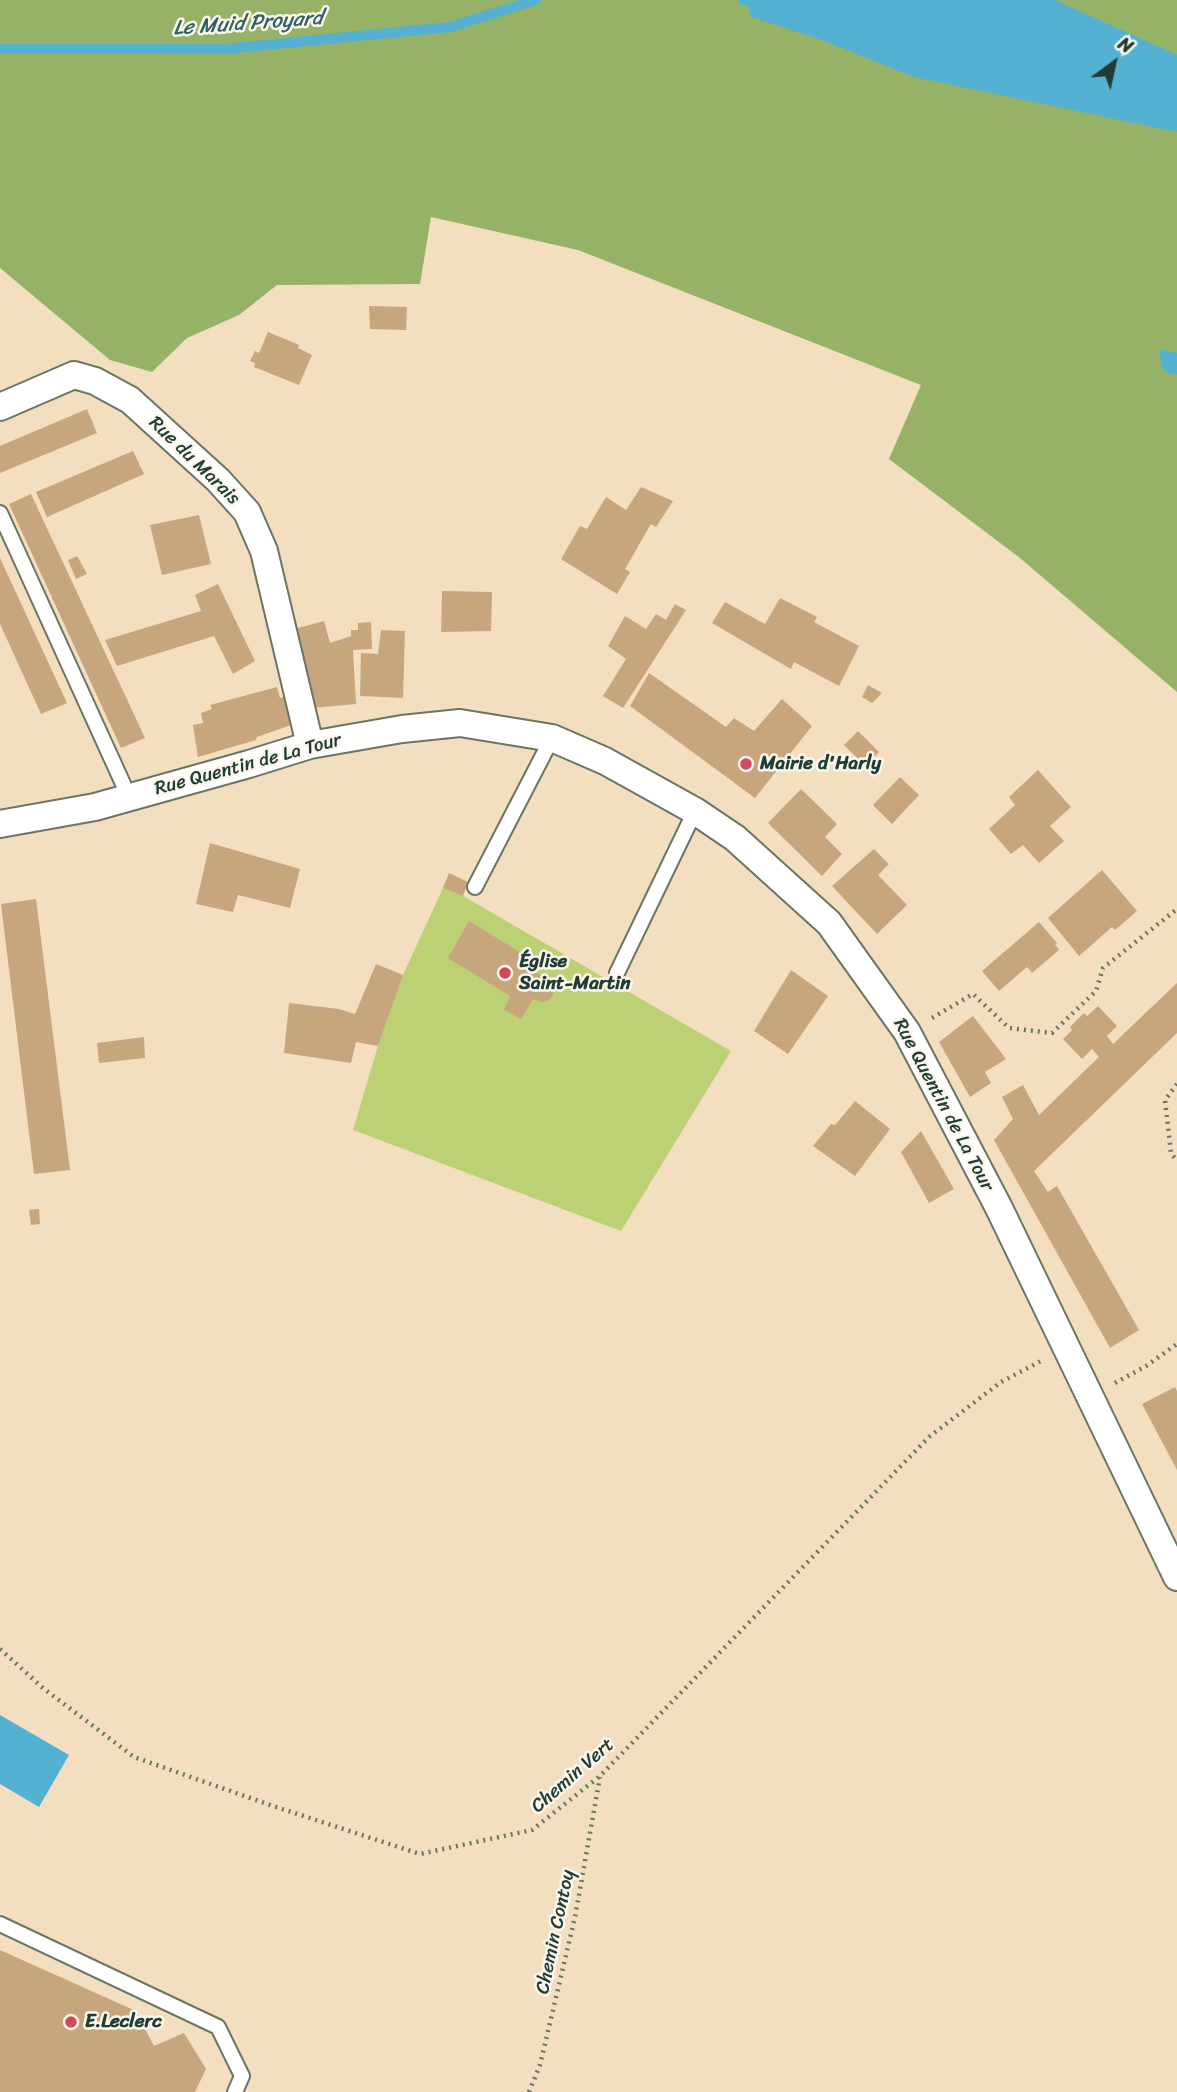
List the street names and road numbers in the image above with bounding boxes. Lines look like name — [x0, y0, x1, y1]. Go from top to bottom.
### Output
street label: Rue du Marais — [144, 412, 244, 510]
street label: Rue Quentin de La Tour — [152, 729, 344, 801]
street label: Rue Quentin de La Tour — [888, 1015, 998, 1195]
street label: Chemin Vert — [527, 1734, 619, 1818]
street label: Chemin Contoy — [532, 1868, 580, 1996]

